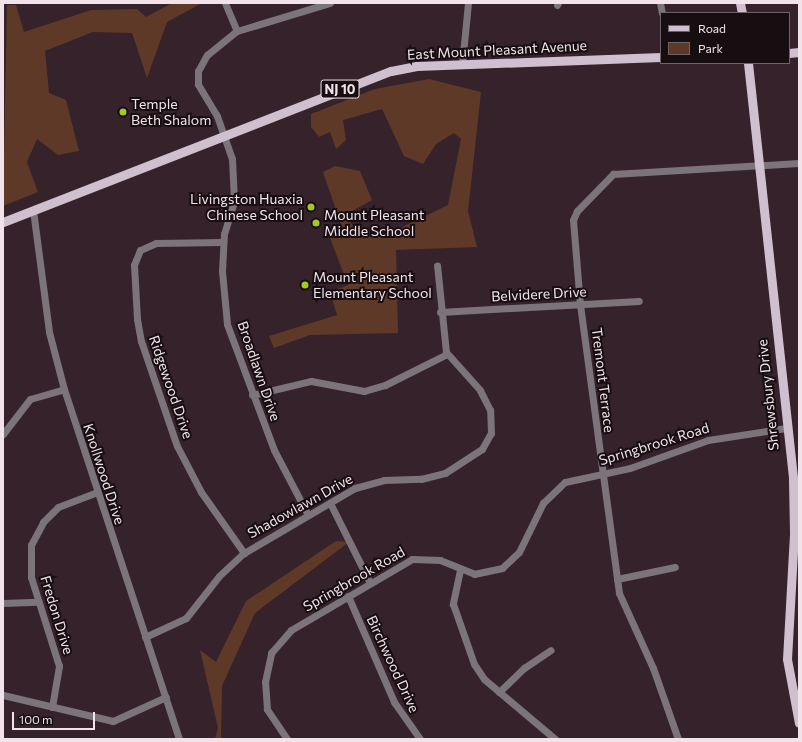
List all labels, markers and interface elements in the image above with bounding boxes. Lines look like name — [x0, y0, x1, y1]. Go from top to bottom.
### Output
legend — [660, 12, 790, 64]
text: Road — [698, 21, 726, 35]
street label: East Mount Pleasant Avenue — [407, 37, 587, 63]
text: Park — [698, 41, 723, 55]
road number: NJ 10 — [320, 78, 360, 100]
place label: Temple Beth Shalom — [131, 96, 211, 128]
marker: Temple Beth Shalom — [118, 107, 128, 117]
place label: Livingston Huaxia Chinese School — [190, 191, 303, 224]
marker: Livingston Huaxia Chinese School — [306, 202, 316, 212]
place label: Mount Pleasant Middle School — [324, 207, 424, 240]
marker: Mount Pleasant Middle School — [311, 218, 321, 228]
place label: Mount Pleasant Elementary School — [313, 269, 432, 302]
marker: Mount Pleasant Elementary School — [300, 280, 310, 290]
street label: Belvidere Drive — [491, 283, 587, 305]
street label: Broadlawn Drive — [234, 319, 284, 423]
street label: Tremont Terrace — [588, 327, 618, 433]
street label: Ridgewood Drive — [145, 333, 197, 441]
street label: Shrewsbury Drive — [754, 339, 782, 451]
street label: Springbrook Road — [597, 419, 711, 469]
street label: Knollwood Drive — [80, 421, 128, 527]
street label: Shadowlawn Drive — [245, 470, 355, 542]
street label: Springbrook Road — [300, 543, 408, 615]
street label: Fredon Drive — [37, 574, 77, 656]
street label: Birchwood Drive — [363, 613, 423, 715]
scale bar — [14, 704, 97, 730]
text: 100 m — [19, 712, 53, 726]

